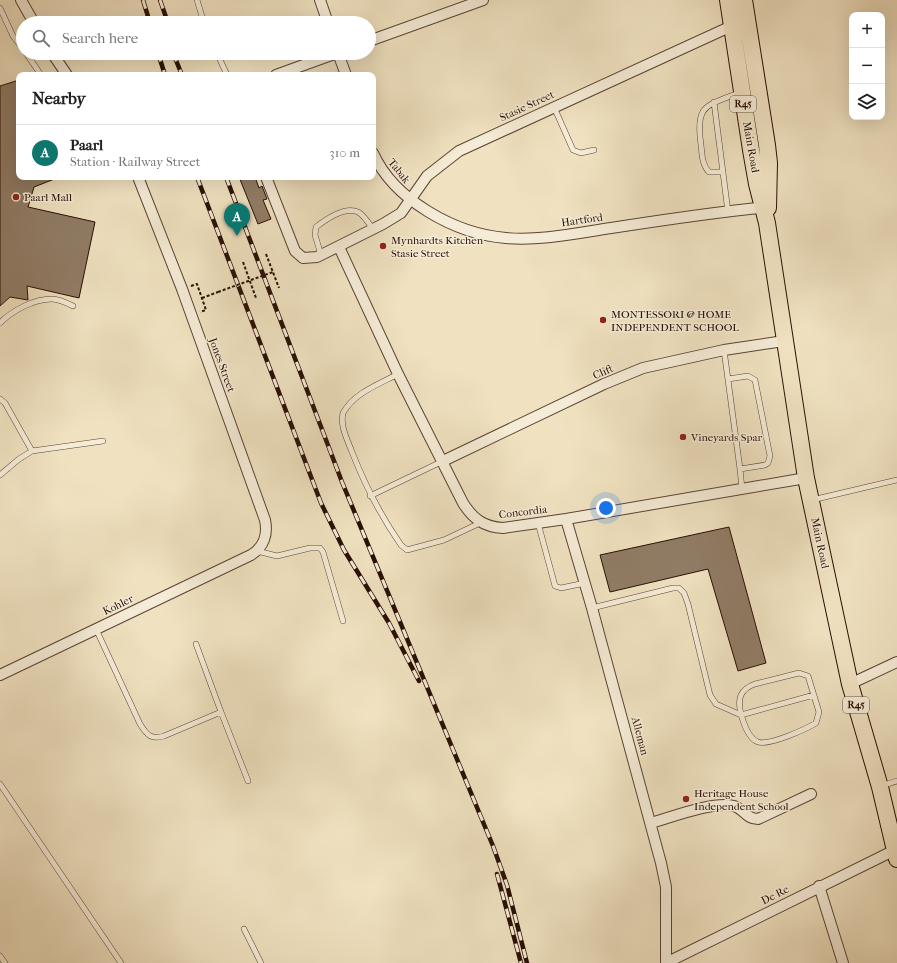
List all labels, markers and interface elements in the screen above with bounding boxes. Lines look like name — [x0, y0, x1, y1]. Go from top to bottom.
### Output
map controls — [849, 12, 885, 120]
button: + — [849, 12, 885, 48]
search box — [16, 16, 376, 60]
icon: search — [30, 27, 52, 49]
text: Search here — [62, 29, 138, 47]
button: − — [849, 48, 885, 84]
button: layers — [849, 84, 885, 120]
text: Nearby — [32, 88, 86, 108]
street label: Stasie Street — [498, 88, 556, 124]
road number: R45 — [730, 96, 756, 112]
street label: Main Road — [740, 120, 762, 175]
text: Paarl — [70, 136, 103, 154]
text: A — [41, 145, 49, 160]
text: 310 m — [329, 145, 360, 160]
text: Station · Railway Street — [70, 154, 200, 169]
street label: Tabak — [385, 156, 413, 186]
place label: Paarl Mall — [24, 191, 72, 204]
marker: Paarl Mall — [11, 192, 21, 202]
pin: A — [224, 203, 250, 236]
street label: Hartford — [560, 211, 605, 229]
place label: Mynhardts Kitchen Stasie Street — [391, 234, 484, 260]
marker: Mynhardts Kitchen Stasie Street — [378, 241, 388, 251]
place label: MONTESSORI @ HOME INDEPENDENT SCHOOL — [611, 308, 739, 334]
marker: MONTESSORI @ HOME INDEPENDENT SCHOOL — [598, 315, 608, 325]
street label: Jones Street — [206, 335, 238, 394]
street label: Clift — [591, 362, 615, 382]
place label: Vineyards Spar — [690, 431, 762, 444]
marker: Vineyards Spar — [678, 432, 688, 442]
your location — [596, 498, 616, 518]
street label: Concordia — [498, 502, 549, 521]
street label: Main Road — [808, 516, 832, 571]
street label: Kohler — [101, 592, 136, 618]
road number: R45 — [843, 697, 869, 713]
street label: Alleman — [628, 714, 652, 757]
place label: Heritage House Independent School — [694, 787, 789, 813]
marker: Heritage House Independent School — [681, 794, 691, 804]
street label: De Re — [759, 882, 792, 907]

